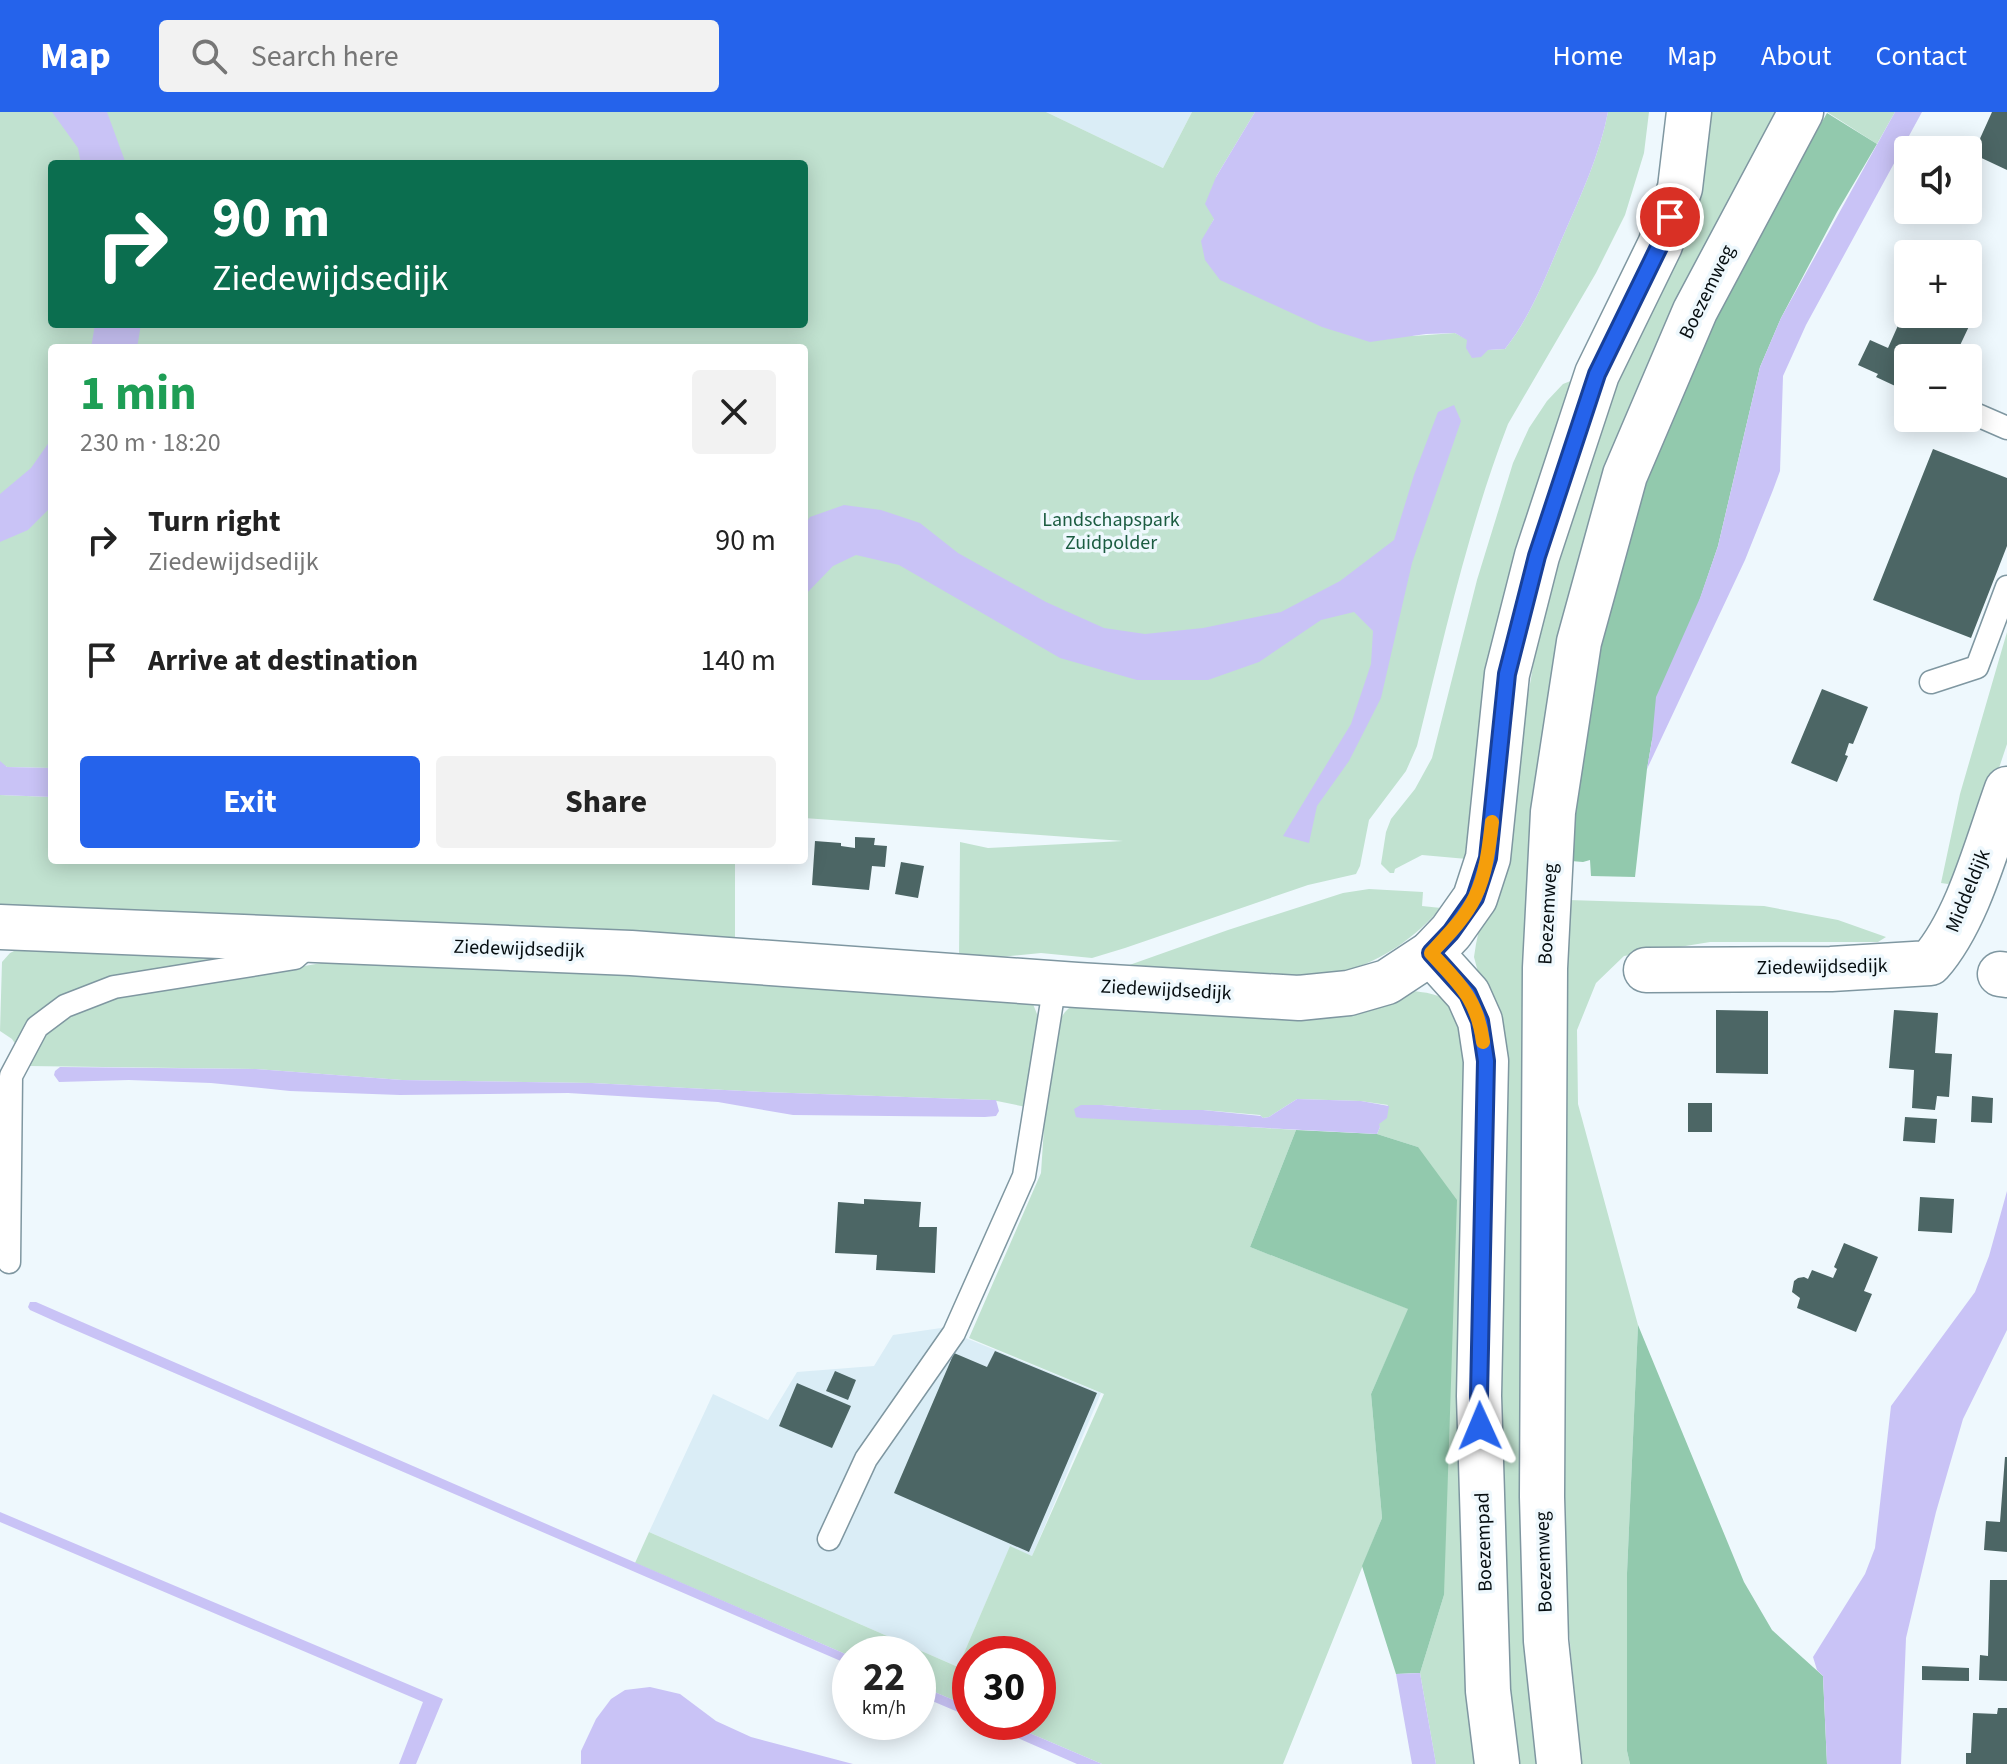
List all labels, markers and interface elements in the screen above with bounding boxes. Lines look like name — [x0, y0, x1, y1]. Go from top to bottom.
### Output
search box — [159, 20, 719, 92]
text: Map — [40, 29, 111, 83]
icon: search — [187, 34, 231, 78]
text: Search here — [251, 35, 399, 78]
text: Home — [1552, 36, 1623, 76]
text: Map — [1667, 36, 1717, 76]
text: About — [1761, 36, 1832, 76]
text: Contact — [1876, 36, 1967, 76]
map controls — [1894, 136, 1982, 432]
button: sound — [1894, 136, 1982, 224]
text: 90 m — [212, 179, 330, 258]
pin — [1636, 183, 1704, 251]
icon: right — [80, 192, 184, 296]
icon: arrive — [1648, 195, 1692, 239]
street label: Boezemweg — [1672, 240, 1742, 344]
button: + — [1894, 240, 1982, 328]
text: Ziedewijdsedijk — [212, 253, 448, 304]
button: − — [1894, 344, 1982, 432]
text: 1 min — [80, 360, 197, 428]
button: close — [692, 370, 776, 454]
text: 230 m · 18:20 — [80, 424, 221, 461]
text: Turn right — [148, 500, 280, 543]
park label: Landschapspark Zuidpolder — [1042, 506, 1180, 557]
icon: right — [80, 518, 124, 562]
text: 90 m — [715, 519, 776, 562]
text: Ziedewijdsedijk — [148, 543, 319, 580]
icon: arrive — [80, 638, 124, 682]
text: Arrive at destination — [148, 639, 418, 682]
text: 140 m — [700, 639, 776, 682]
button: Exit — [80, 756, 420, 848]
button: Share — [436, 756, 776, 848]
street label: Middeldijk — [1939, 845, 1997, 937]
street label: Boezemweg — [1531, 863, 1565, 965]
street label: Ziedewijdsedijk — [453, 933, 585, 965]
street label: Ziedewijdsedijk — [1756, 952, 1888, 982]
street label: Ziedewijdsedijk — [1100, 973, 1232, 1007]
position arrow — [1438, 1384, 1522, 1468]
street label: Boezempad — [1468, 1492, 1500, 1592]
street label: Boezemweg — [1528, 1511, 1560, 1613]
speed limit sign: 30 — [952, 1636, 1056, 1740]
text: 22 — [863, 1649, 905, 1706]
text: km/h — [862, 1694, 906, 1722]

